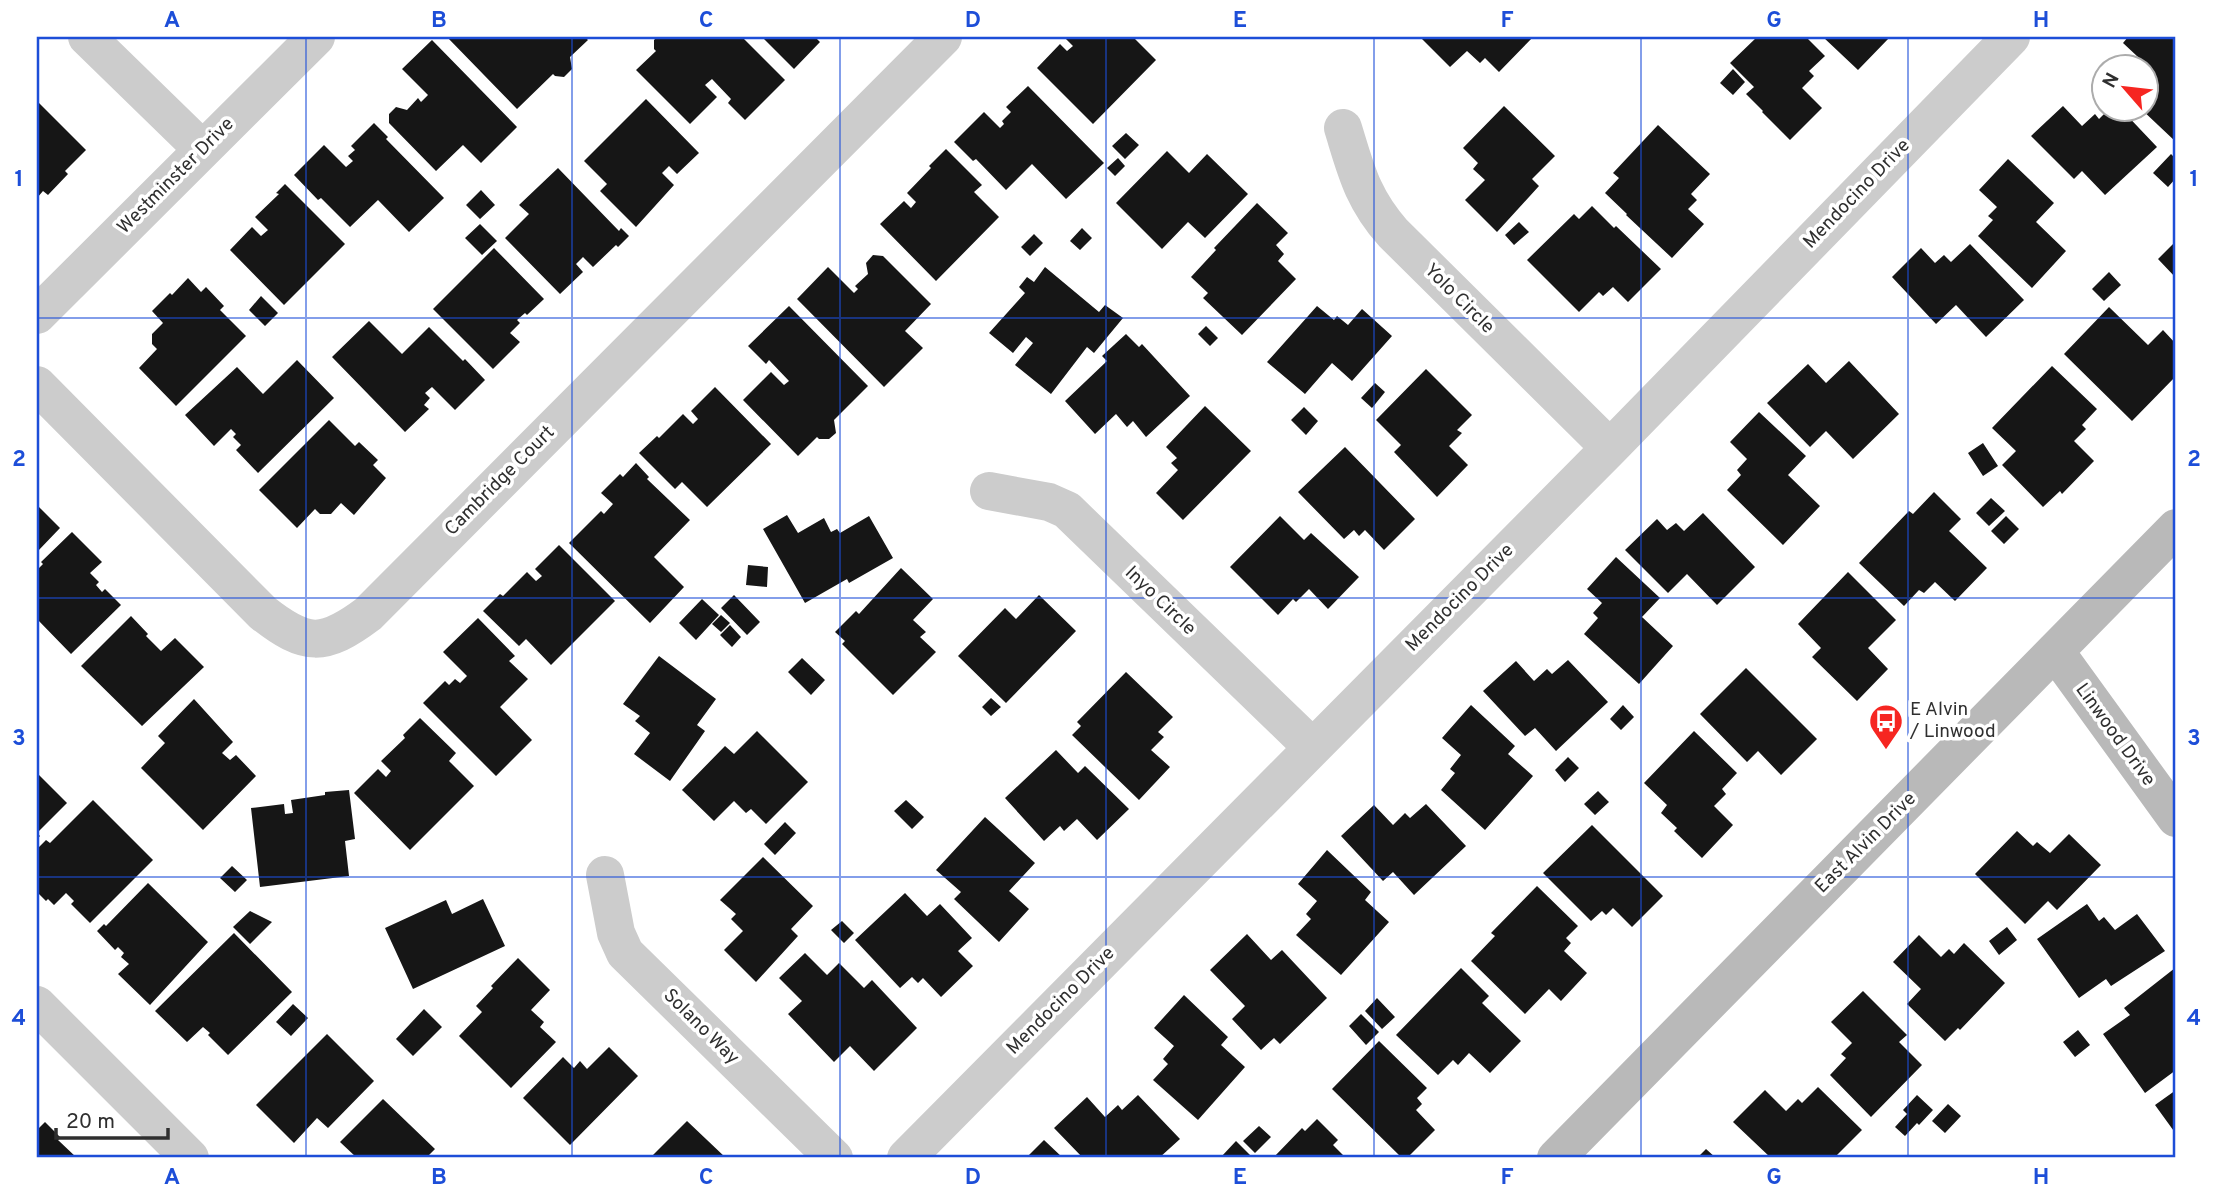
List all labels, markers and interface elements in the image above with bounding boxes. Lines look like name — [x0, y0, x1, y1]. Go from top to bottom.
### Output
text: A — [164, 7, 180, 36]
text: B — [431, 7, 447, 36]
text: C — [699, 7, 713, 36]
text: D — [965, 7, 981, 36]
text: E — [1233, 7, 1247, 36]
text: F — [1500, 7, 1514, 36]
text: G — [1766, 7, 1782, 36]
text: H — [2033, 7, 2049, 36]
north arrow — [2090, 52, 2160, 122]
text: N — [2098, 69, 2126, 93]
street label: Westminster Drive — [113, 113, 239, 239]
street label: Mendocino Drive — [1798, 134, 1916, 254]
text: 1 — [14, 166, 24, 195]
text: 1 — [2189, 166, 2199, 195]
street label: Yolo Circle — [1419, 259, 1499, 339]
street label: Cambridge Court — [440, 421, 560, 541]
text: 2 — [12, 446, 26, 475]
text: 2 — [2187, 446, 2201, 475]
street label: Mendocino Drive — [1401, 539, 1519, 657]
street label: Inyo Circle — [1119, 561, 1201, 641]
street label: Linwood Drive — [2070, 679, 2160, 791]
place label: E Alvin / Linwood — [1909, 698, 1996, 744]
bus stop icon: E Alvin / Linwood — [1867, 702, 1905, 751]
text: 3 — [12, 725, 26, 754]
text: 3 — [2187, 725, 2201, 754]
street label: East Alvin Drive — [1810, 787, 1922, 899]
street label: Mendocino Drive — [1002, 942, 1120, 1060]
street label: Solano Way — [658, 984, 744, 1070]
text: 4 — [12, 1005, 26, 1034]
text: 4 — [2187, 1005, 2201, 1034]
scale bar — [56, 1097, 168, 1141]
text: 20 m — [66, 1109, 115, 1136]
text: A — [164, 1164, 180, 1193]
text: B — [431, 1164, 447, 1193]
text: C — [699, 1164, 713, 1193]
text: D — [965, 1164, 981, 1193]
text: E — [1233, 1164, 1247, 1193]
text: F — [1500, 1164, 1514, 1193]
text: G — [1766, 1164, 1782, 1193]
text: H — [2033, 1164, 2049, 1193]

